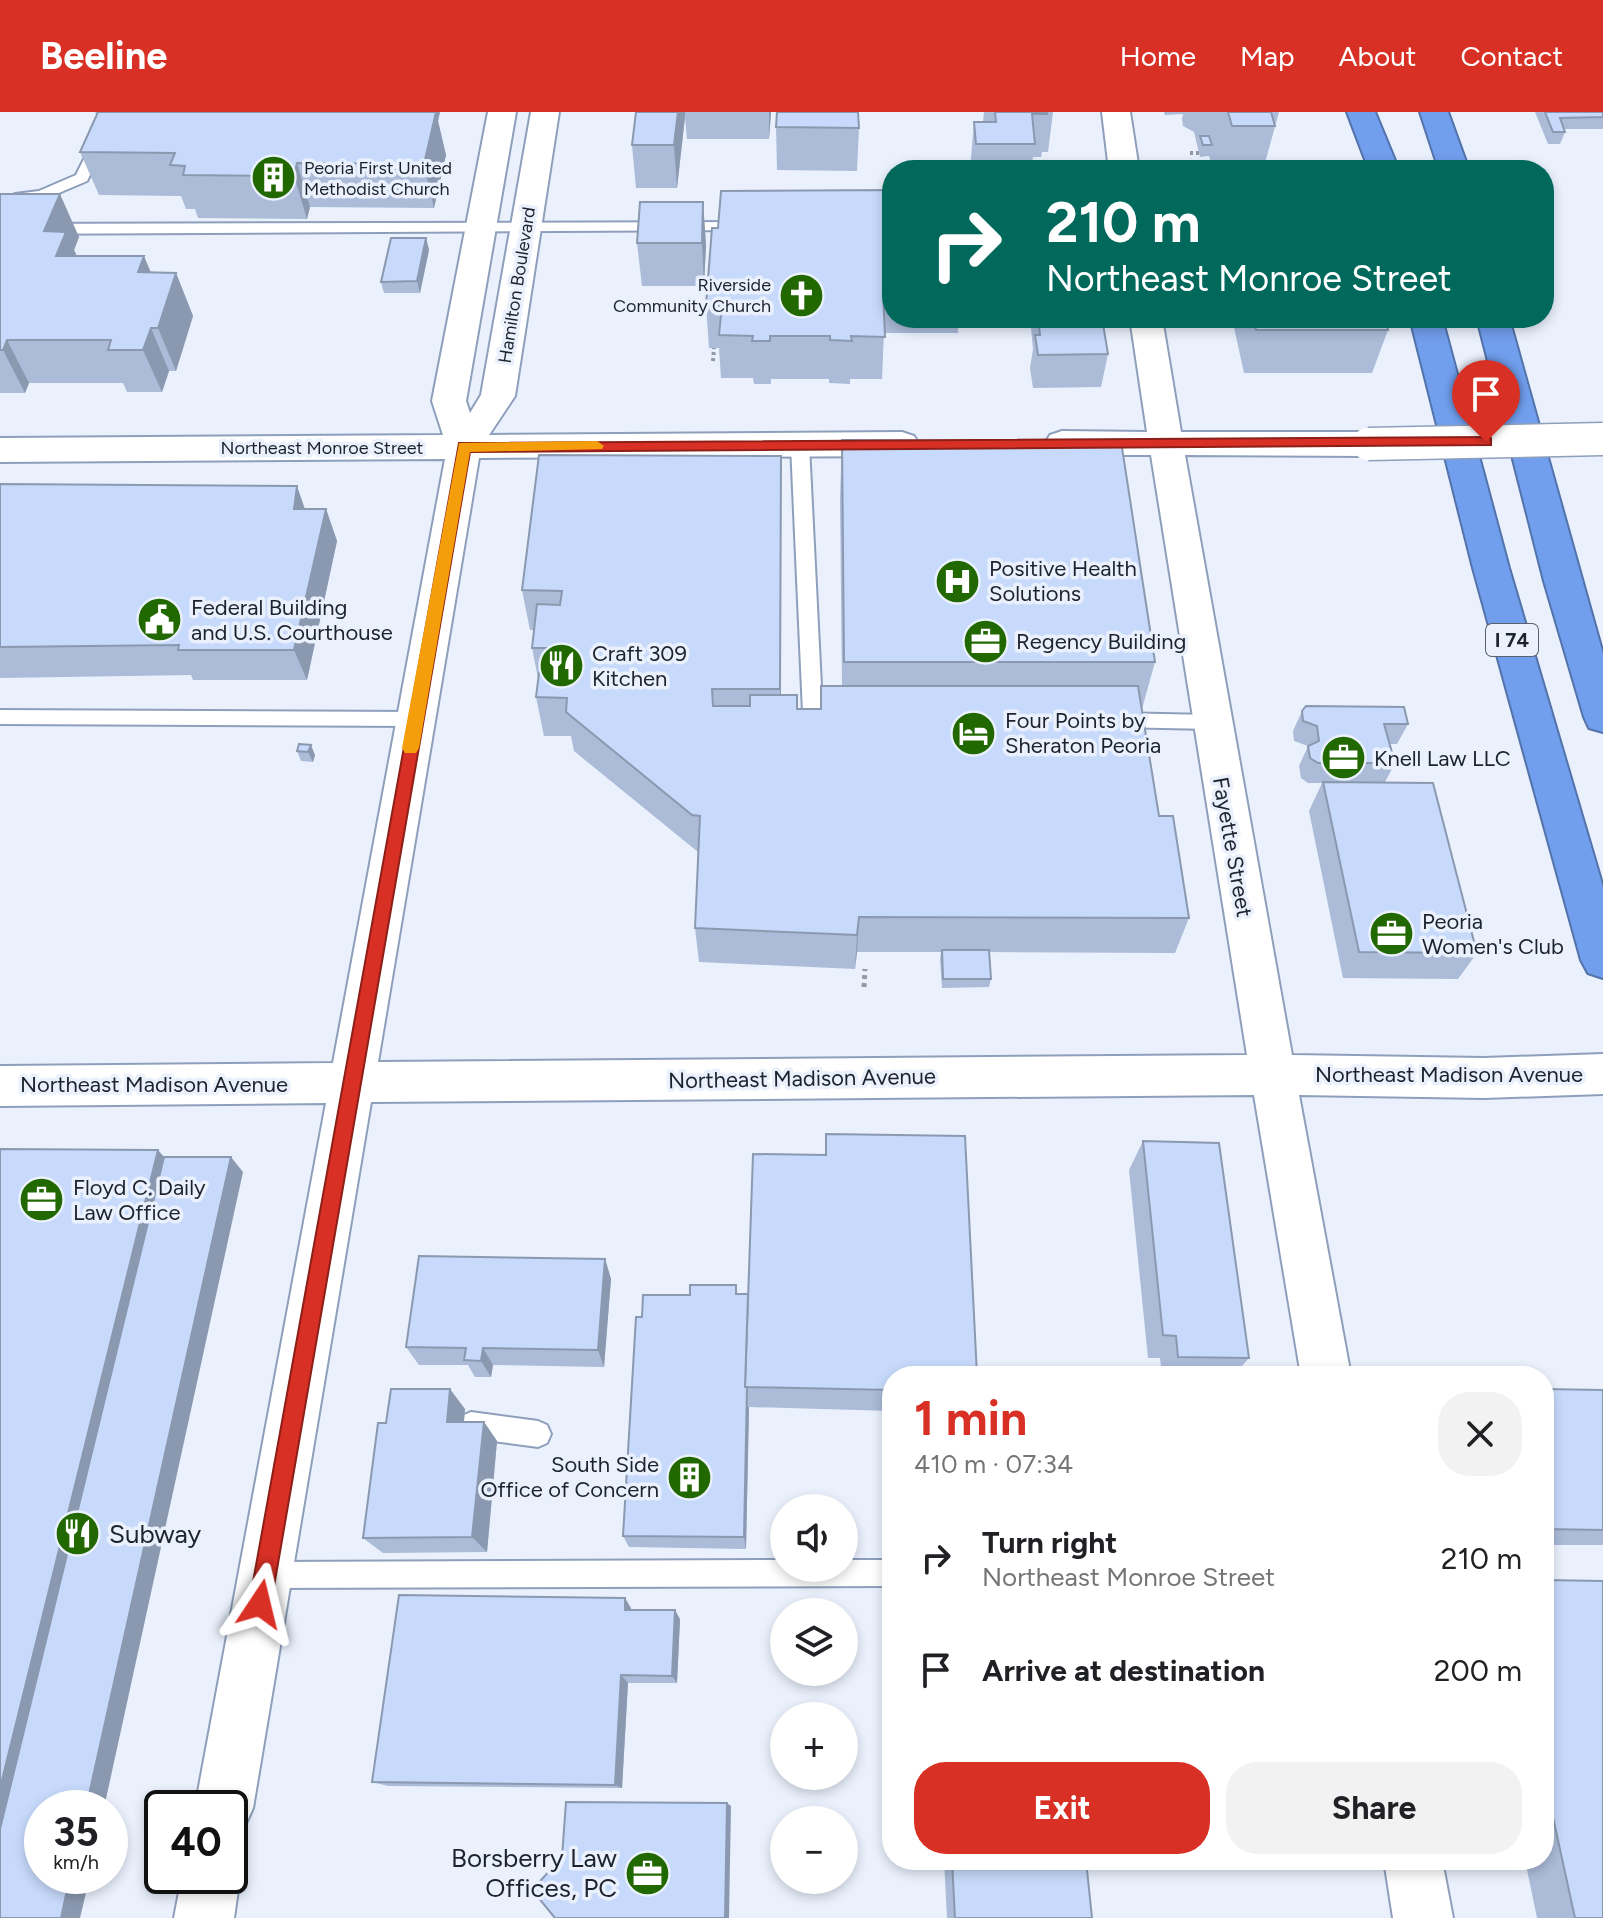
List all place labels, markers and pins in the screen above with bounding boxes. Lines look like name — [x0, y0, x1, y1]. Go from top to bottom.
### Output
building icon: Peoria First United Methodist Church — [249, 154, 297, 202]
place label: Peoria First United Methodist Church — [304, 157, 452, 200]
church icon: Riverside Community Church — [778, 271, 826, 319]
place label: Riverside Community Church — [613, 274, 771, 317]
pin — [1452, 360, 1520, 442]
place label: Positive Health Solutions — [989, 555, 1137, 607]
hospital icon: Positive Health Solutions — [934, 557, 982, 605]
place label: Federal Building and U.S. Courthouse — [191, 594, 393, 646]
public building icon: Federal Building and U.S. Courthouse — [136, 596, 184, 644]
office icon: Regency Building — [961, 617, 1009, 665]
place label: Regency Building — [1016, 628, 1186, 655]
place label: Craft 309 Kitchen — [592, 640, 687, 692]
restaurant icon: Craft 309 Kitchen — [537, 642, 585, 690]
place label: Four Points by Sheraton Peoria — [1005, 707, 1161, 759]
hotel icon: Four Points by Sheraton Peoria — [950, 709, 998, 757]
office icon: Knell Law LLC — [1319, 734, 1367, 782]
place label: Knell Law LLC — [1374, 745, 1511, 772]
place label: Peoria Women's Club — [1422, 908, 1564, 960]
office icon: Peoria Women's Club — [1367, 910, 1415, 958]
place label: Floyd C. Daily Law Office — [73, 1174, 206, 1226]
office icon: Floyd C. Daily Law Office — [18, 1176, 66, 1224]
place label: South Side Office of Concern — [480, 1451, 659, 1503]
building icon: South Side Office of Concern — [666, 1453, 714, 1501]
restaurant icon: Subway — [54, 1510, 102, 1558]
place label: Subway — [109, 1518, 202, 1550]
place label: Borsberry Law Offices, PC — [451, 1842, 618, 1904]
office icon: Borsberry Law Offices, PC — [624, 1849, 672, 1897]

